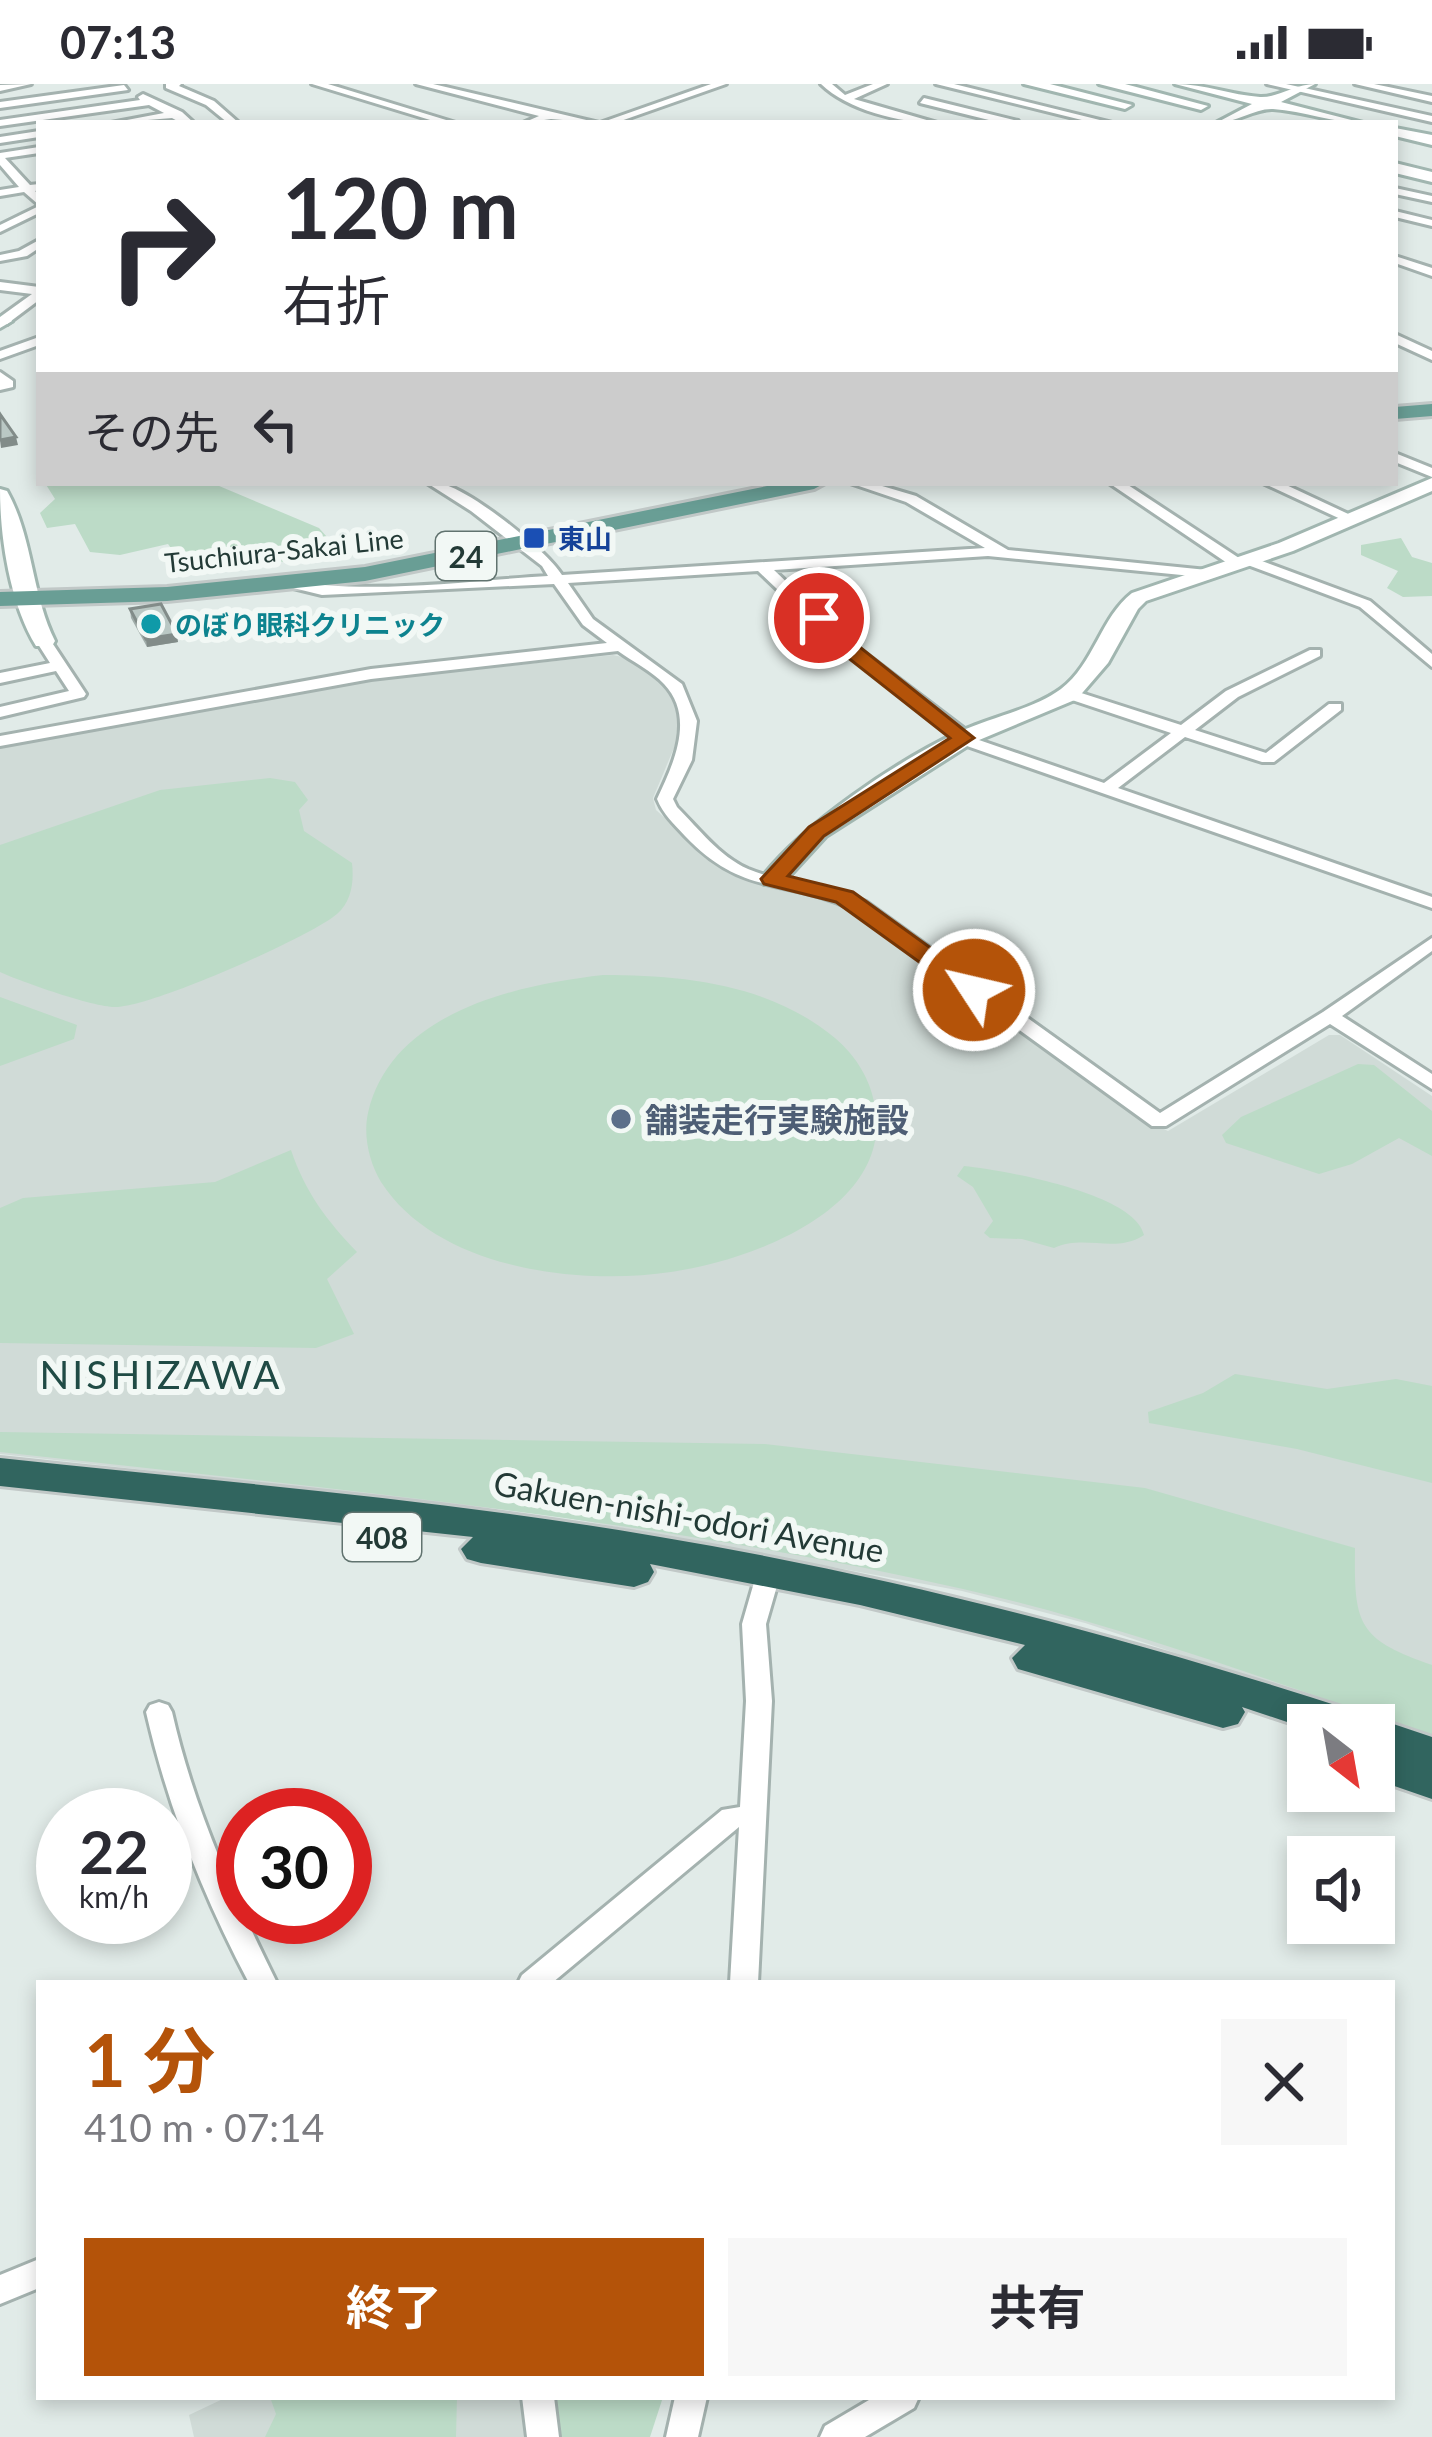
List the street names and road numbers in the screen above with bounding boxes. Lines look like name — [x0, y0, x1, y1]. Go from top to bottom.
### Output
street label: Tsuchiura-Sakai Line — [163, 521, 405, 579]
road number: 24 — [436, 532, 496, 580]
street label: Gakuen-nishi-odori Avenue — [491, 1462, 887, 1570]
road number: 408 — [343, 1513, 421, 1561]

